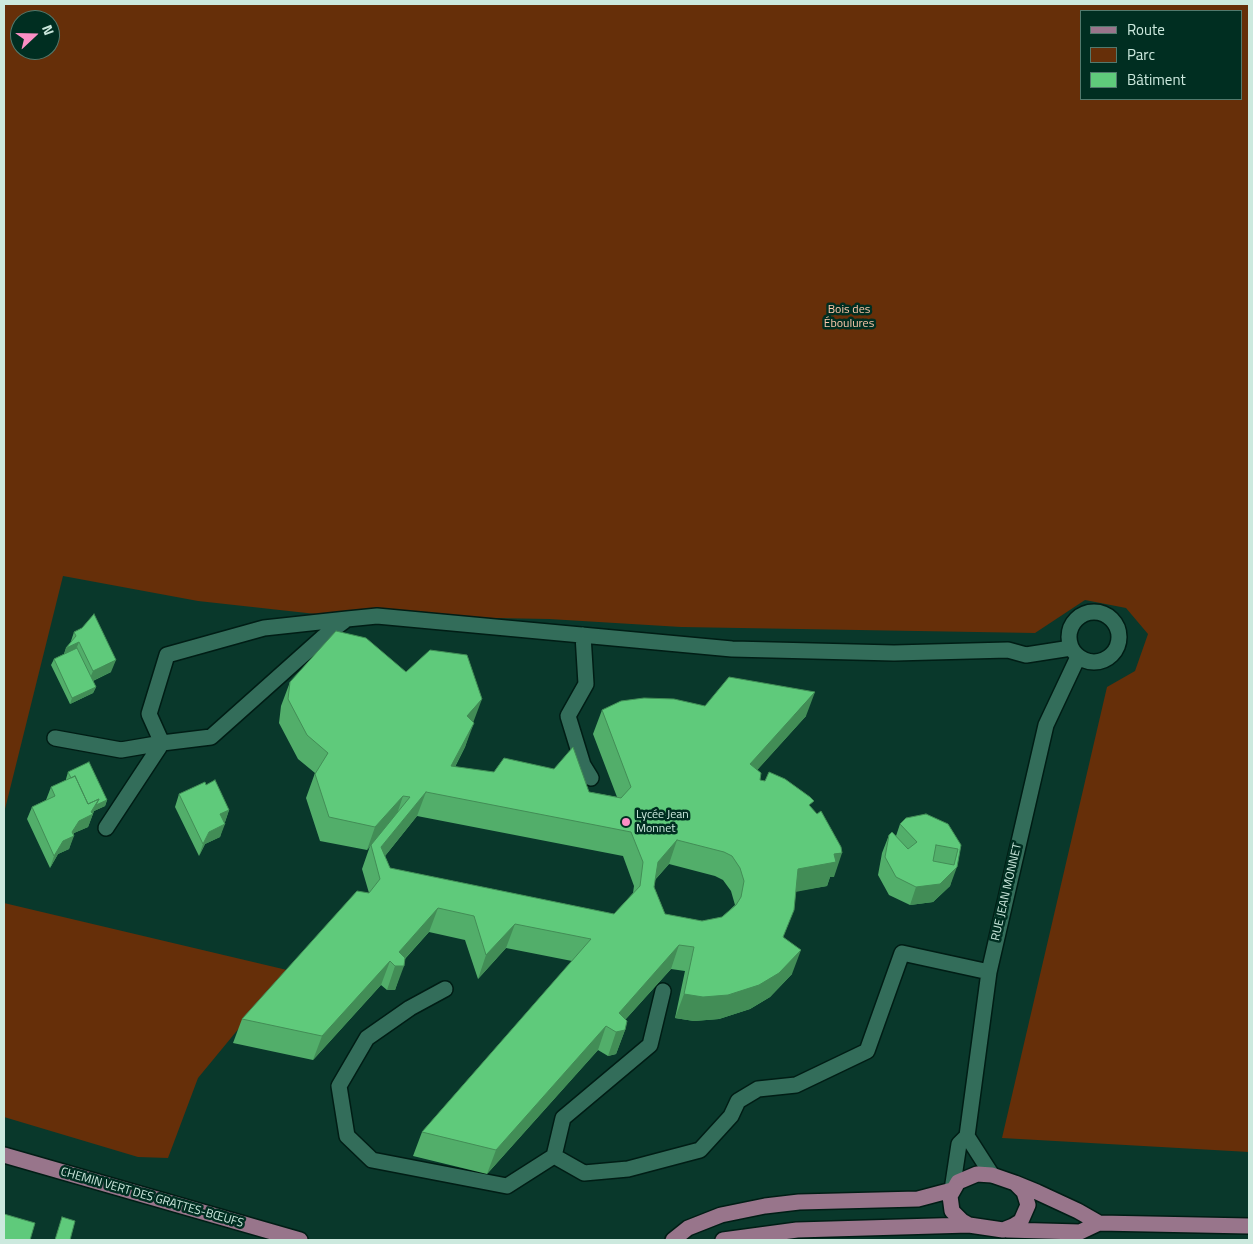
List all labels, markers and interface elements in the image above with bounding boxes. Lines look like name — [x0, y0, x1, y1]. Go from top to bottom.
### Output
north arrow — [10, 10, 60, 60]
legend — [1080, 10, 1243, 100]
text: Route — [1127, 18, 1165, 41]
text: N — [37, 22, 60, 38]
text: Parc — [1127, 43, 1155, 66]
text: Bâtiment — [1127, 68, 1186, 91]
park label: Bois des Éboulures — [824, 303, 874, 331]
place label: Lycée Jean Monnet — [636, 808, 689, 836]
marker: Lycée Jean Monnet — [620, 816, 632, 828]
street label: RUE JEAN MONNET — [989, 842, 1025, 942]
street label: CHEMIN VERT DES GRATTES-BŒUFS — [59, 1165, 245, 1231]

